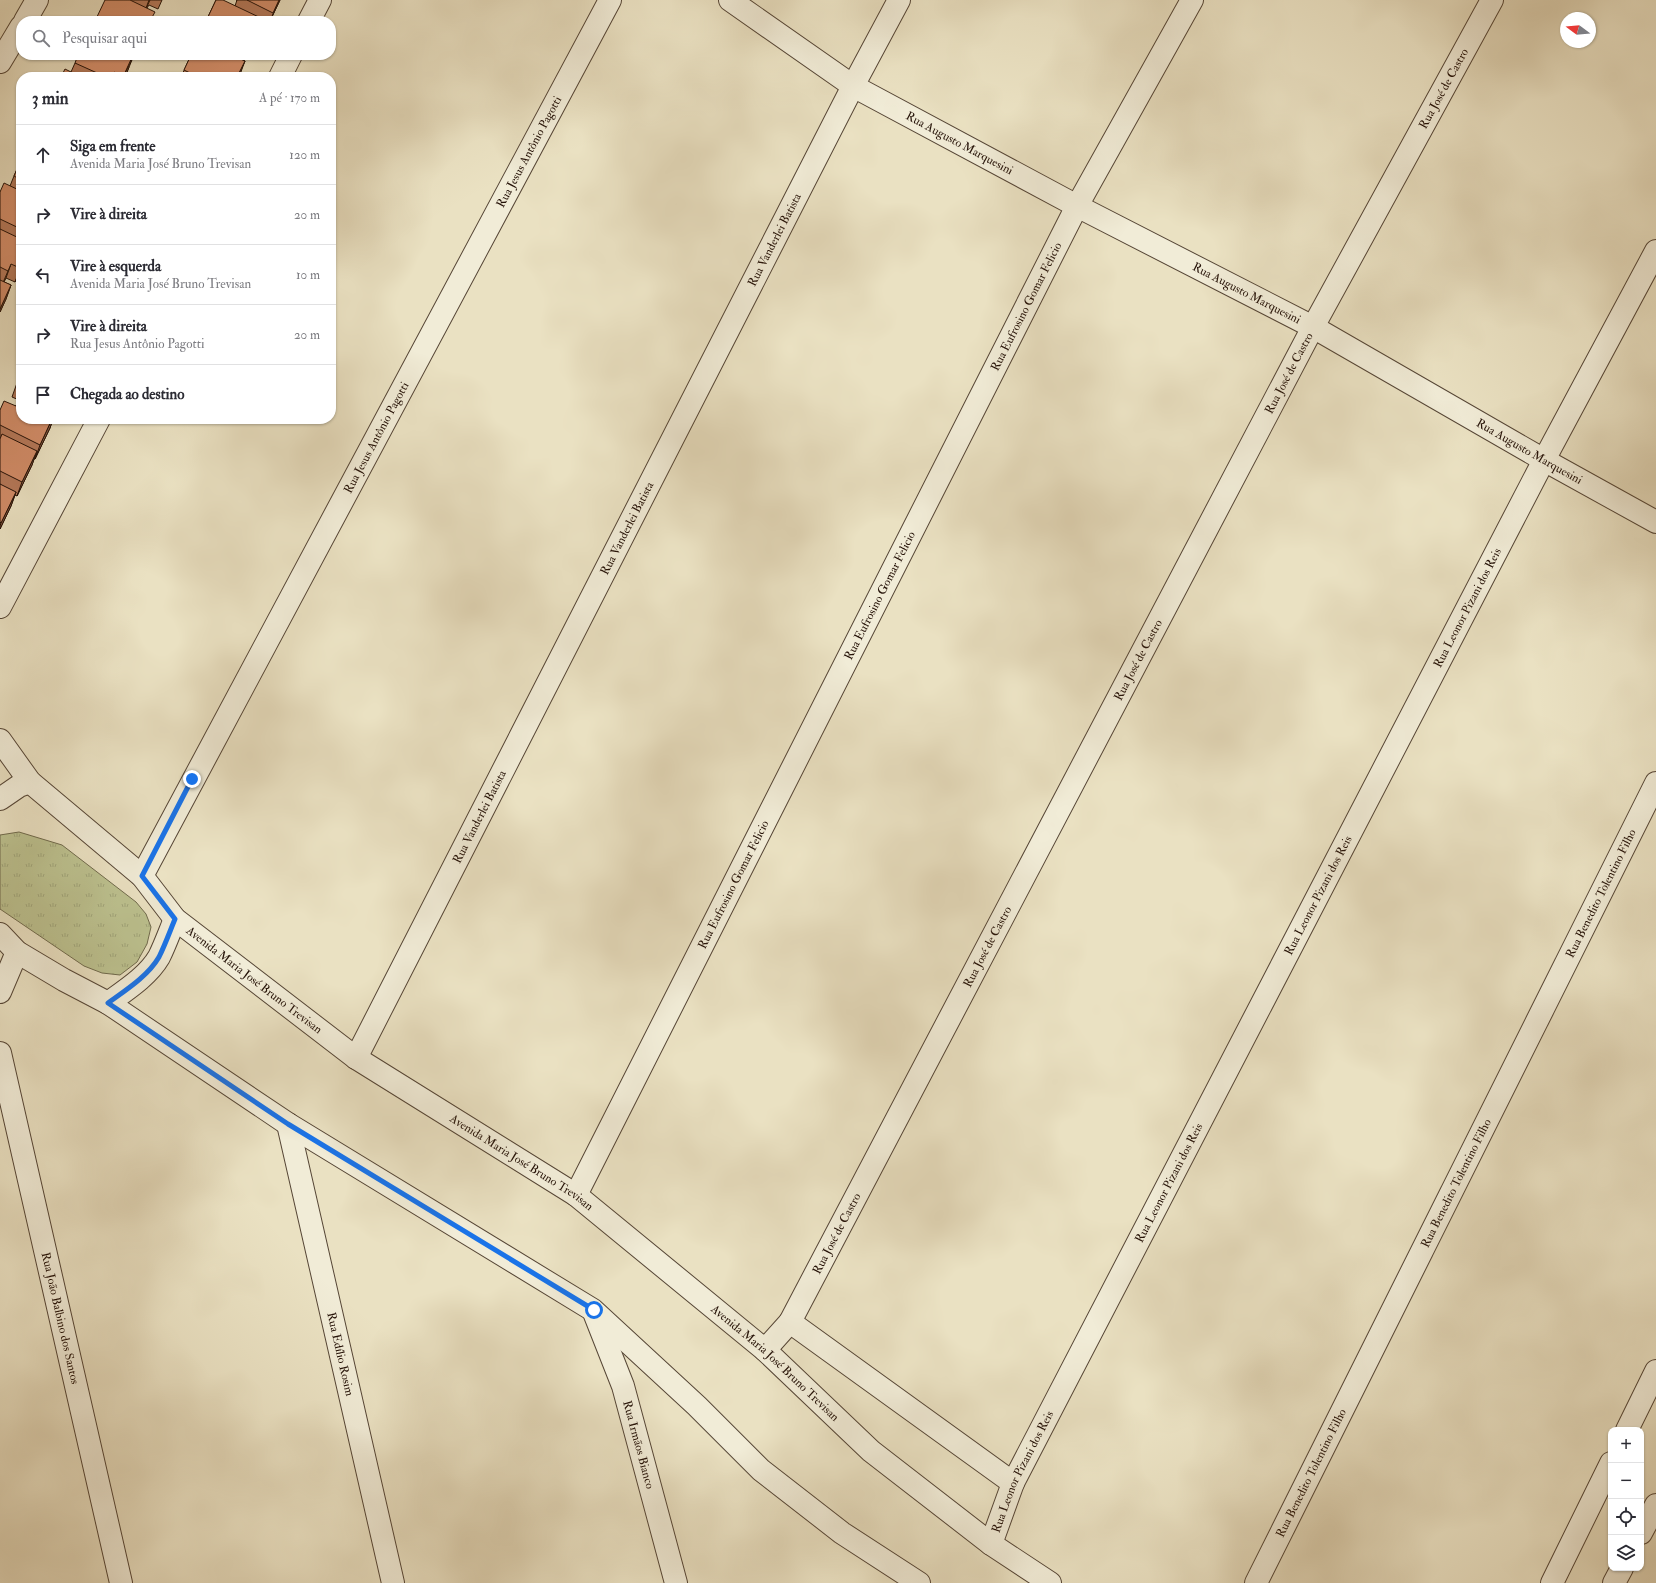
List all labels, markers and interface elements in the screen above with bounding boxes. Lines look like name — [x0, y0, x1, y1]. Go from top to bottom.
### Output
north arrow — [1560, 12, 1596, 48]
search box — [16, 16, 336, 60]
icon: search — [30, 27, 52, 49]
text: Pesquisar aqui — [62, 29, 147, 48]
street label: Rua José de Castro — [1416, 46, 1472, 132]
text: 3 min — [32, 88, 69, 109]
text: A pé · 170 m — [259, 90, 320, 106]
street label: Rua Jesus Antônio Pagotti — [493, 94, 565, 210]
street label: Rua Augusto Marquesini — [903, 109, 1016, 178]
text: Siga em frente — [70, 137, 156, 156]
icon: ahead — [32, 144, 54, 166]
text: 120 m — [289, 147, 320, 163]
text: Avenida Maria José Bruno Trevisan — [70, 156, 251, 172]
street label: Rua Vanderlei Batista — [745, 190, 805, 289]
icon: right — [32, 204, 54, 226]
text: Vire à direita — [70, 205, 147, 224]
text: 20 m — [294, 207, 320, 223]
street label: Rua Eufrosino Gomar Felicio — [988, 240, 1065, 374]
text: Vire à esquerda — [70, 257, 161, 276]
street label: Rua Augusto Marquesini — [1190, 260, 1303, 327]
icon: left — [32, 264, 54, 286]
text: 10 m — [296, 267, 320, 283]
text: Avenida Maria José Bruno Trevisan — [70, 276, 251, 292]
text: Vire à direita — [70, 317, 147, 336]
icon: right — [32, 324, 54, 346]
text: 20 m — [294, 327, 320, 343]
street label: Rua José de Castro — [1262, 330, 1317, 416]
text: Rua Jesus Antônio Pagotti — [70, 336, 204, 352]
street label: Rua Jesus Antônio Pagotti — [341, 380, 413, 496]
icon: arrive — [32, 384, 54, 406]
text: Chegada ao destino — [70, 385, 185, 404]
street label: Rua Augusto Marquesini — [1473, 416, 1585, 488]
street label: Rua Vanderlei Batista — [597, 478, 658, 578]
street label: Rua Eufrosino Gomar Felicio — [841, 529, 919, 663]
street label: Rua Leonor Pizani dos Reis — [1431, 546, 1505, 670]
street label: Rua José de Castro — [1111, 617, 1166, 703]
street label: Rua Vanderlei Batista — [450, 767, 510, 866]
route end — [183, 770, 201, 788]
street label: Rua Eufrosino Gomar Felicio — [695, 818, 773, 952]
street label: Rua Benedito Tolentino Filho — [1563, 827, 1640, 961]
street label: Rua Leonor Pizani dos Reis — [1281, 833, 1356, 958]
street label: Rua José de Castro — [960, 904, 1015, 990]
street label: Avenida Maria José Bruno Trevisan — [182, 923, 325, 1037]
street label: Avenida Maria José Bruno Trevisan — [446, 1111, 596, 1214]
street label: Rua Benedito Tolentino Filho — [1418, 1116, 1495, 1250]
street label: Rua Leonor Pizani dos Reis — [1132, 1121, 1206, 1245]
street label: Rua José de Castro — [809, 1190, 865, 1277]
street label: Rua João Balbino dos Santos — [38, 1251, 82, 1386]
route start — [585, 1301, 603, 1319]
street label: Avenida Maria José Bruno Trevisan — [707, 1301, 842, 1425]
street label: Rua Edílio Rosim — [323, 1311, 357, 1398]
street label: Rua Irmãos Bianco — [619, 1399, 657, 1491]
street label: Rua Benedito Tolentino Filho — [1273, 1406, 1350, 1540]
street label: Rua Leonor Pizani dos Reis — [989, 1408, 1057, 1535]
map controls — [1608, 1427, 1644, 1571]
button: + — [1608, 1427, 1644, 1463]
button: − — [1608, 1463, 1644, 1499]
button: locate — [1608, 1499, 1644, 1535]
button: layers — [1608, 1535, 1644, 1571]

